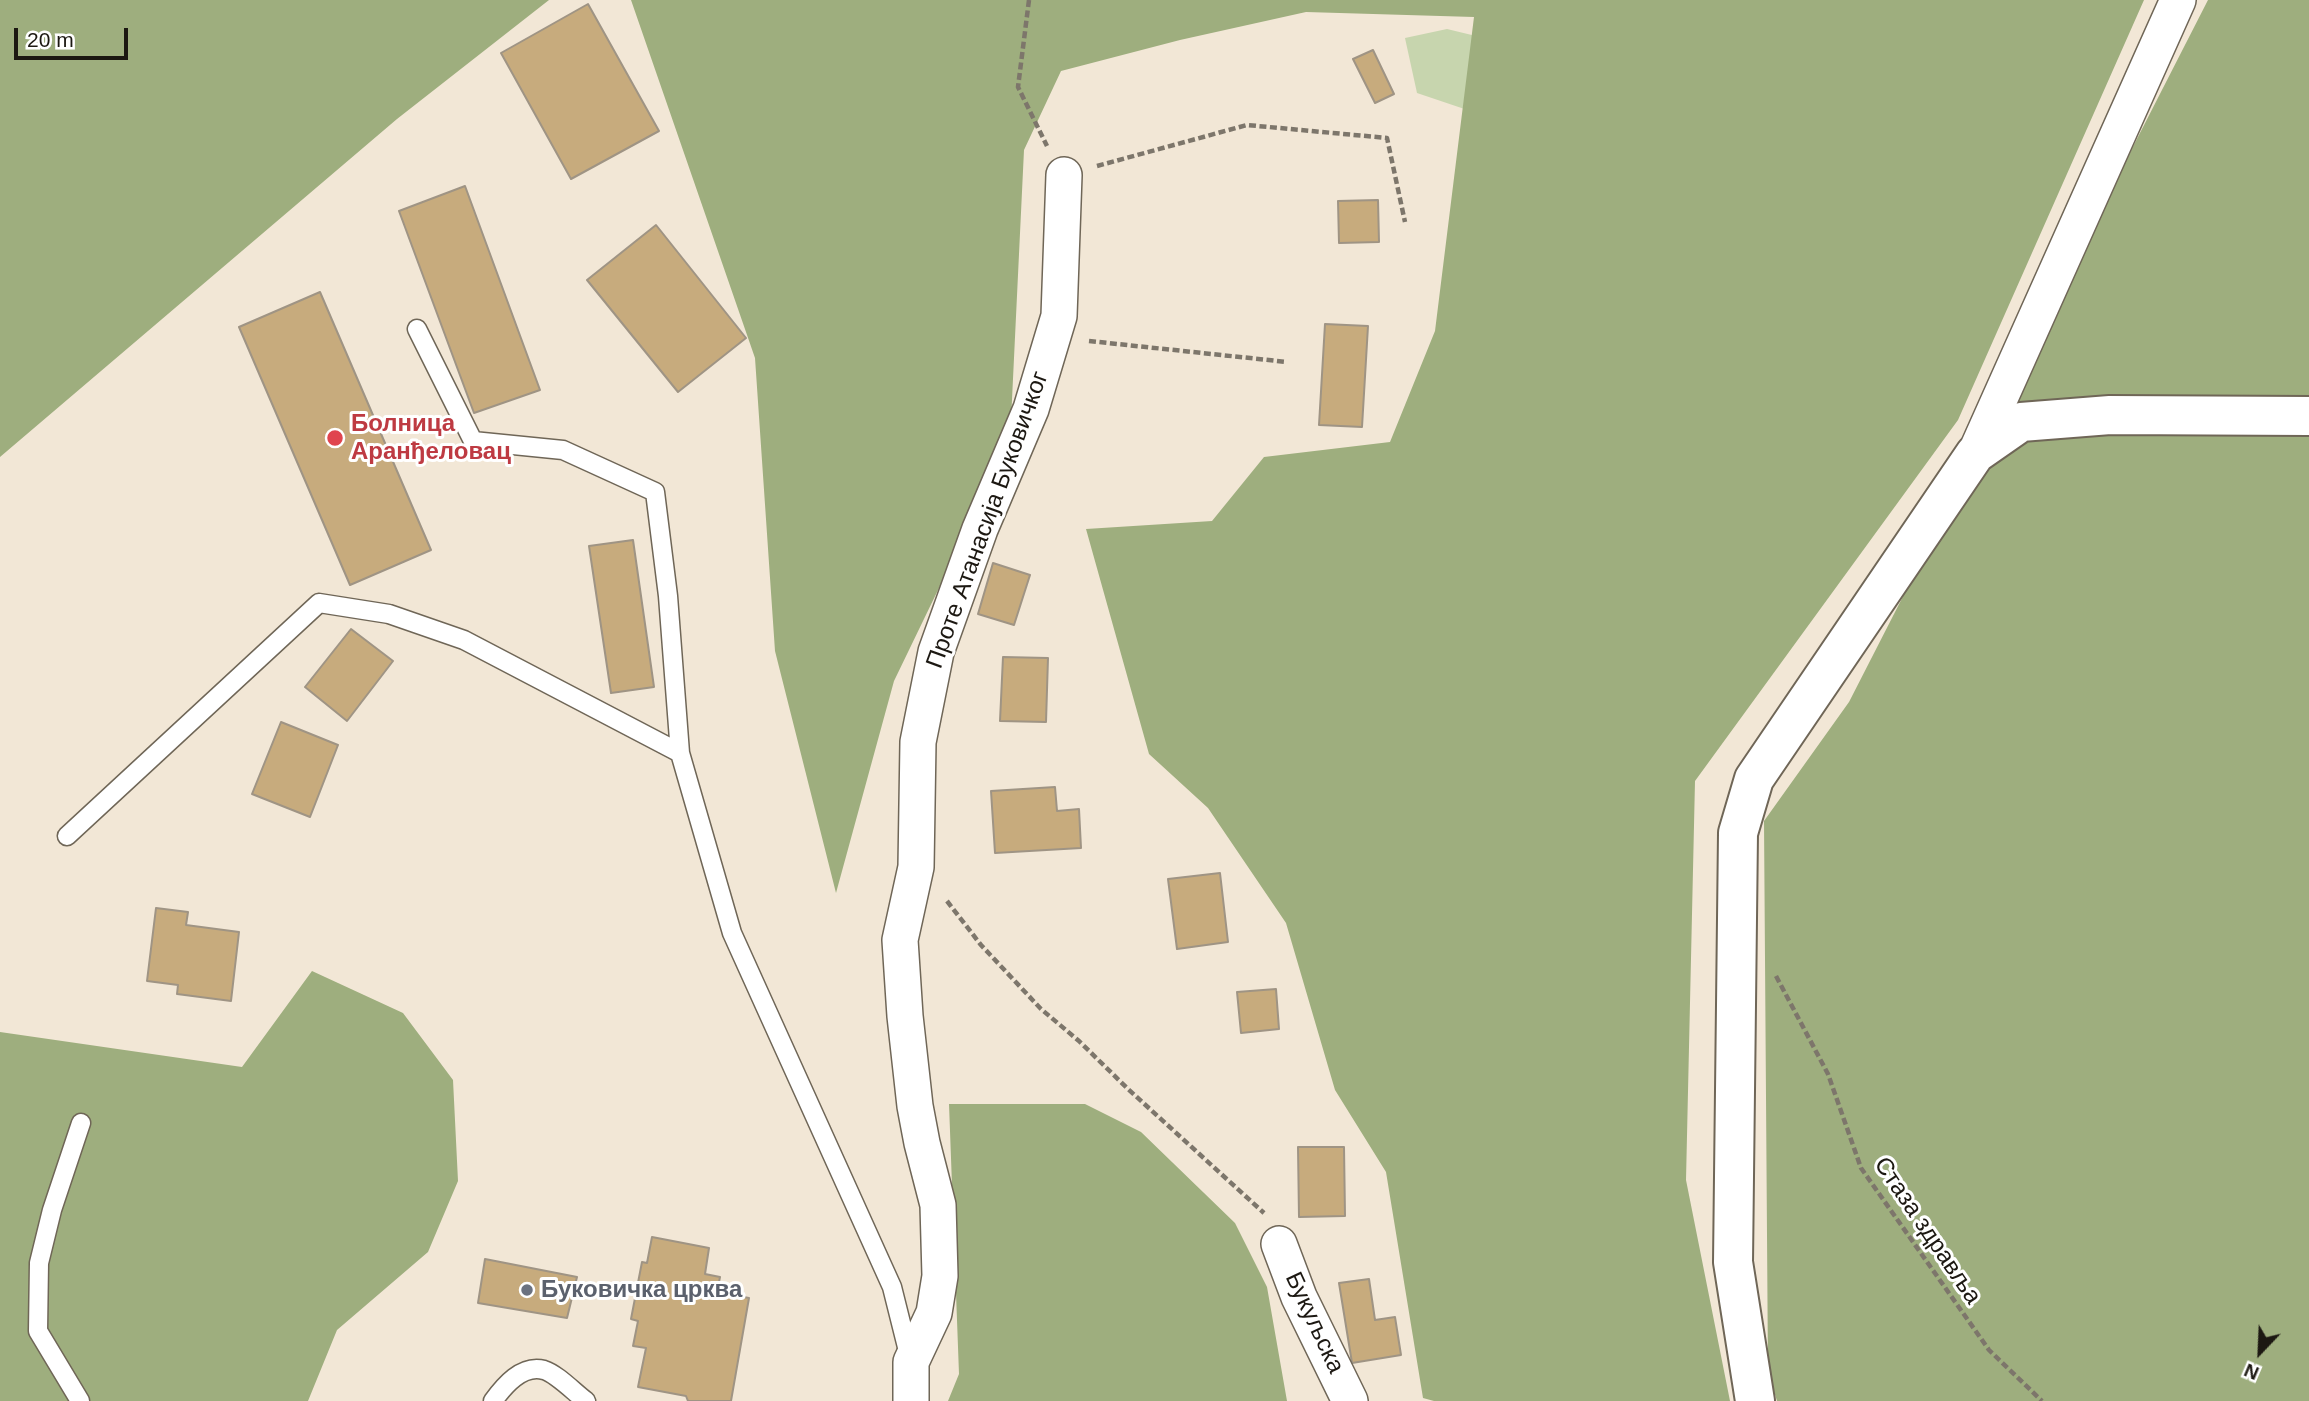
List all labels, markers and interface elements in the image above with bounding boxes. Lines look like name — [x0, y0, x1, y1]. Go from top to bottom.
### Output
scale bar — [18, 14, 131, 58]
text: 20 m — [27, 28, 74, 51]
street label: Проте Атанасија Буковичког — [921, 368, 1055, 672]
place label: Болница Аранђеловац — [351, 410, 511, 466]
marker: Болница Аранђеловац — [325, 428, 345, 448]
street label: Стаза здравља — [1867, 1152, 1987, 1310]
street label: Букуљска — [1278, 1268, 1350, 1378]
place label: Буковичка црква — [541, 1276, 742, 1304]
marker: Буковичка црква — [519, 1282, 535, 1298]
north arrow — [2225, 1317, 2295, 1387]
text: N — [2241, 1359, 2262, 1384]

